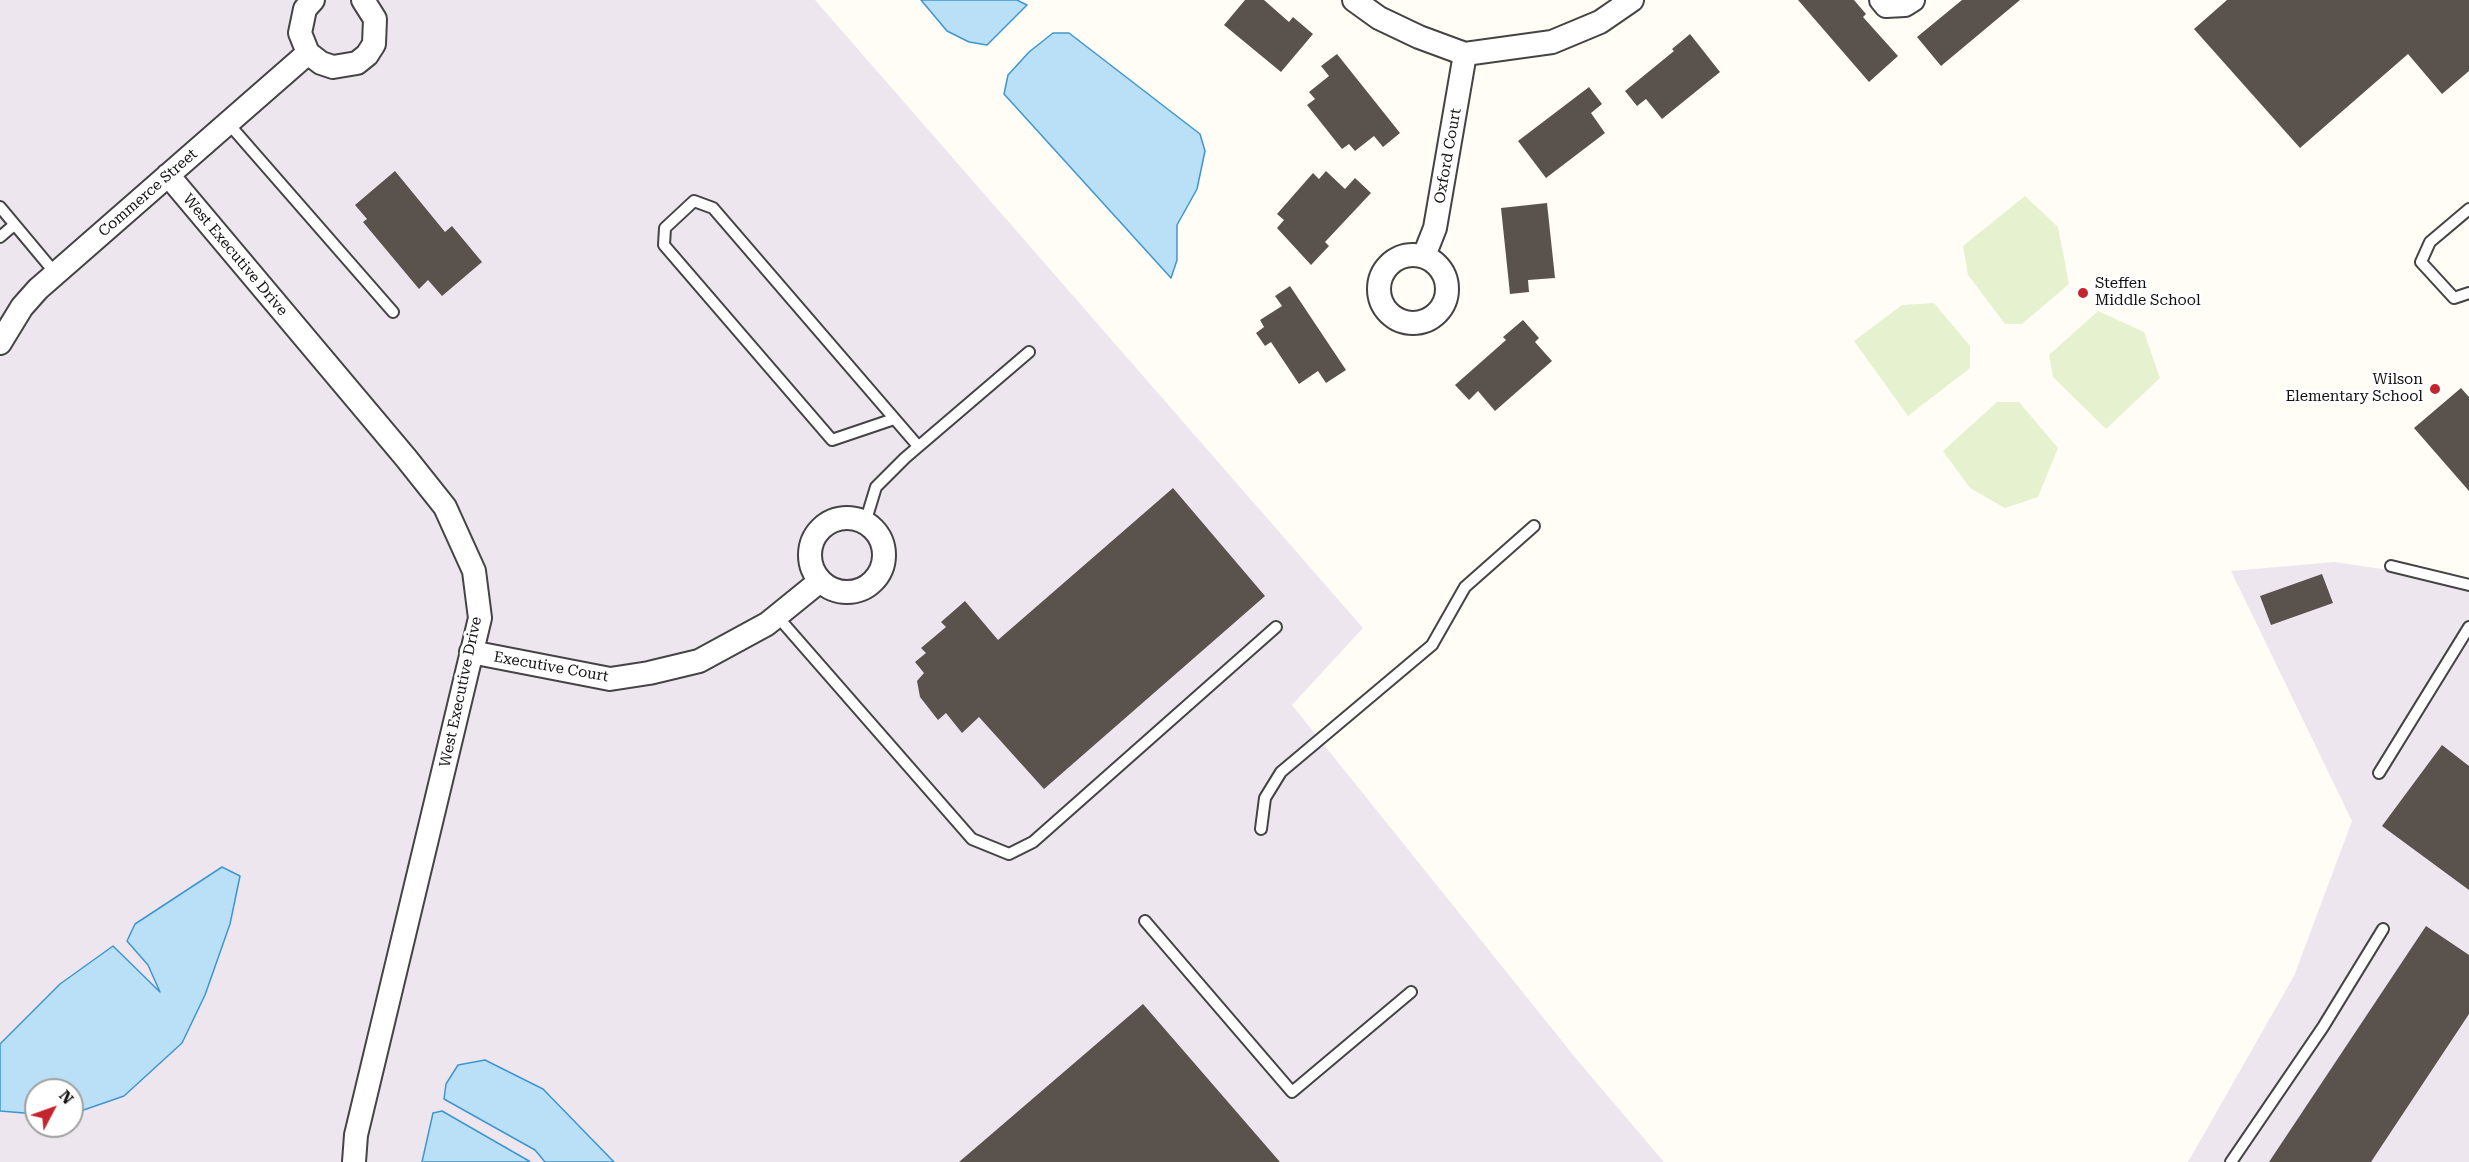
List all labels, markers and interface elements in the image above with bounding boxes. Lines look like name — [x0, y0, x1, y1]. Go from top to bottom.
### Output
street label: Oxford Court — [1431, 107, 1465, 205]
street label: Commerce Street — [95, 145, 201, 241]
street label: West Executive Drive — [179, 190, 291, 320]
place label: Steffen Middle School — [2095, 275, 2201, 310]
marker: Steffen Middle School — [2076, 286, 2090, 300]
place label: Wilson Elementary School — [2285, 371, 2423, 406]
marker: Wilson Elementary School — [2428, 382, 2442, 396]
street label: West Executive Drive — [436, 615, 486, 769]
street label: Executive Court — [492, 648, 610, 686]
north arrow — [24, 1078, 84, 1138]
text: N — [55, 1086, 78, 1108]

